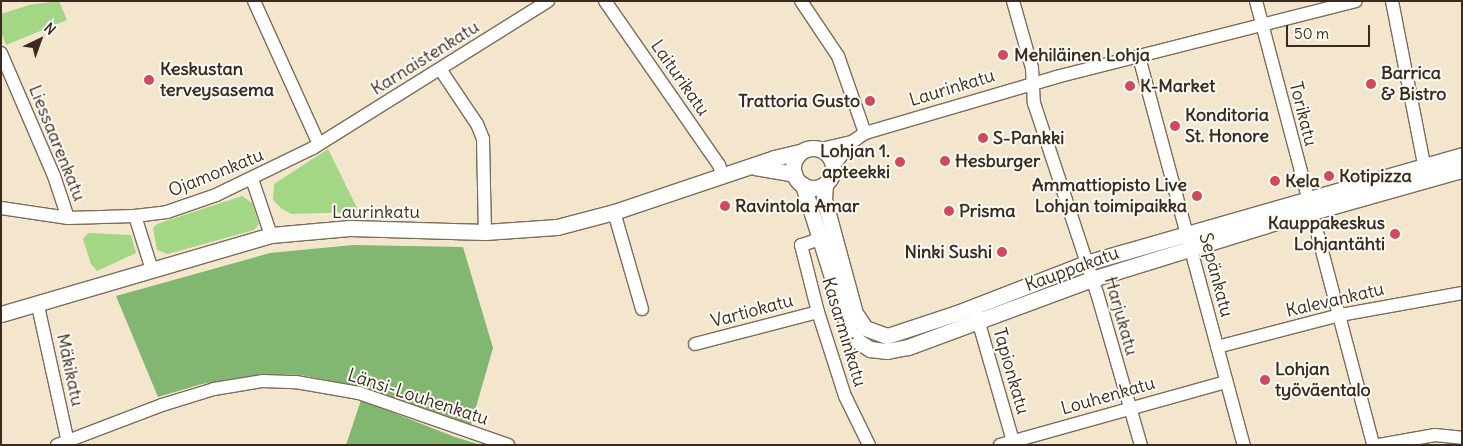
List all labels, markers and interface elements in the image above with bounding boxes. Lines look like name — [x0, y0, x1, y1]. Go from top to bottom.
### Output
north arrow — [15, 15, 65, 65]
scale bar — [1288, 15, 1372, 47]
street label: Karnaistenkatu — [367, 16, 483, 100]
text: N — [40, 19, 60, 39]
text: 50 m — [1294, 24, 1329, 43]
street label: Laiturikatu — [646, 36, 714, 120]
place label: Mehiläinen Lohja — [1014, 44, 1150, 66]
marker: Mehiläinen Lohja — [996, 48, 1010, 62]
place label: Keskustan terveysasema — [160, 59, 274, 102]
place label: Barrica & Bistro — [1381, 63, 1446, 106]
street label: Laurinkatu — [907, 65, 997, 111]
marker: Keskustan terveysasema — [142, 73, 156, 87]
place label: K-Market — [1140, 75, 1215, 97]
marker: Barrica & Bistro — [1365, 78, 1377, 90]
marker: K-Market — [1124, 80, 1136, 92]
street label: Torikatu — [1285, 80, 1321, 148]
street label: Liessaarenkatu — [24, 82, 90, 204]
place label: Trattoria Gusto — [738, 90, 860, 112]
marker: Trattoria Gusto — [864, 95, 876, 107]
place label: Konditoria St. Honore — [1185, 105, 1269, 148]
marker: Konditoria St. Honore — [1169, 120, 1181, 132]
place label: S-Pankki — [993, 127, 1064, 149]
marker: S-Pankki — [977, 132, 989, 144]
place label: Lohjan 1. apteekki — [820, 141, 890, 183]
street label: Ojamonkatu — [165, 144, 267, 202]
place label: Hesburger — [955, 150, 1040, 172]
marker: Hesburger — [939, 155, 951, 167]
marker: Lohjan 1. apteekki — [894, 156, 906, 168]
place label: Kotipizza — [1339, 165, 1412, 187]
place label: Kela — [1285, 170, 1320, 192]
marker: Kotipizza — [1323, 170, 1335, 182]
place label: Ammattiopisto Live Lohjan toimipaikka — [1032, 175, 1187, 218]
marker: Kela — [1269, 175, 1281, 187]
marker: Ammattiopisto Live Lohjan toimipaikka — [1191, 190, 1203, 202]
place label: Ravintola Amar — [735, 195, 859, 217]
marker: Ravintola Amar — [719, 200, 731, 212]
place label: Prisma — [959, 200, 1015, 222]
street label: Laurinkatu — [332, 201, 420, 223]
marker: Prisma — [943, 205, 955, 217]
place label: Kauppakeskus Lohjantähti — [1268, 213, 1385, 255]
marker: Kauppakeskus Lohjantähti — [1389, 228, 1401, 240]
street label: Sepänkatu — [1194, 230, 1238, 320]
place label: Ninki Sushi — [905, 241, 992, 263]
street label: Kauppakatu — [1022, 242, 1122, 296]
marker: Ninki Sushi — [996, 246, 1008, 258]
street label: Harjukatu — [1099, 274, 1143, 358]
street label: Kasarminkatu — [817, 275, 871, 389]
street label: Kalevankatu — [1284, 278, 1386, 322]
street label: Vartiokatu — [709, 290, 795, 332]
street label: Tapionkatu — [988, 325, 1034, 417]
street label: Mäkikatu — [52, 332, 88, 408]
place label: Lohjan työväentalo — [1275, 359, 1371, 402]
street label: Länsi-Louhenkatu — [345, 364, 491, 430]
street label: Louhenkatu — [1059, 372, 1157, 420]
marker: Lohjan työväentalo — [1259, 374, 1271, 386]

